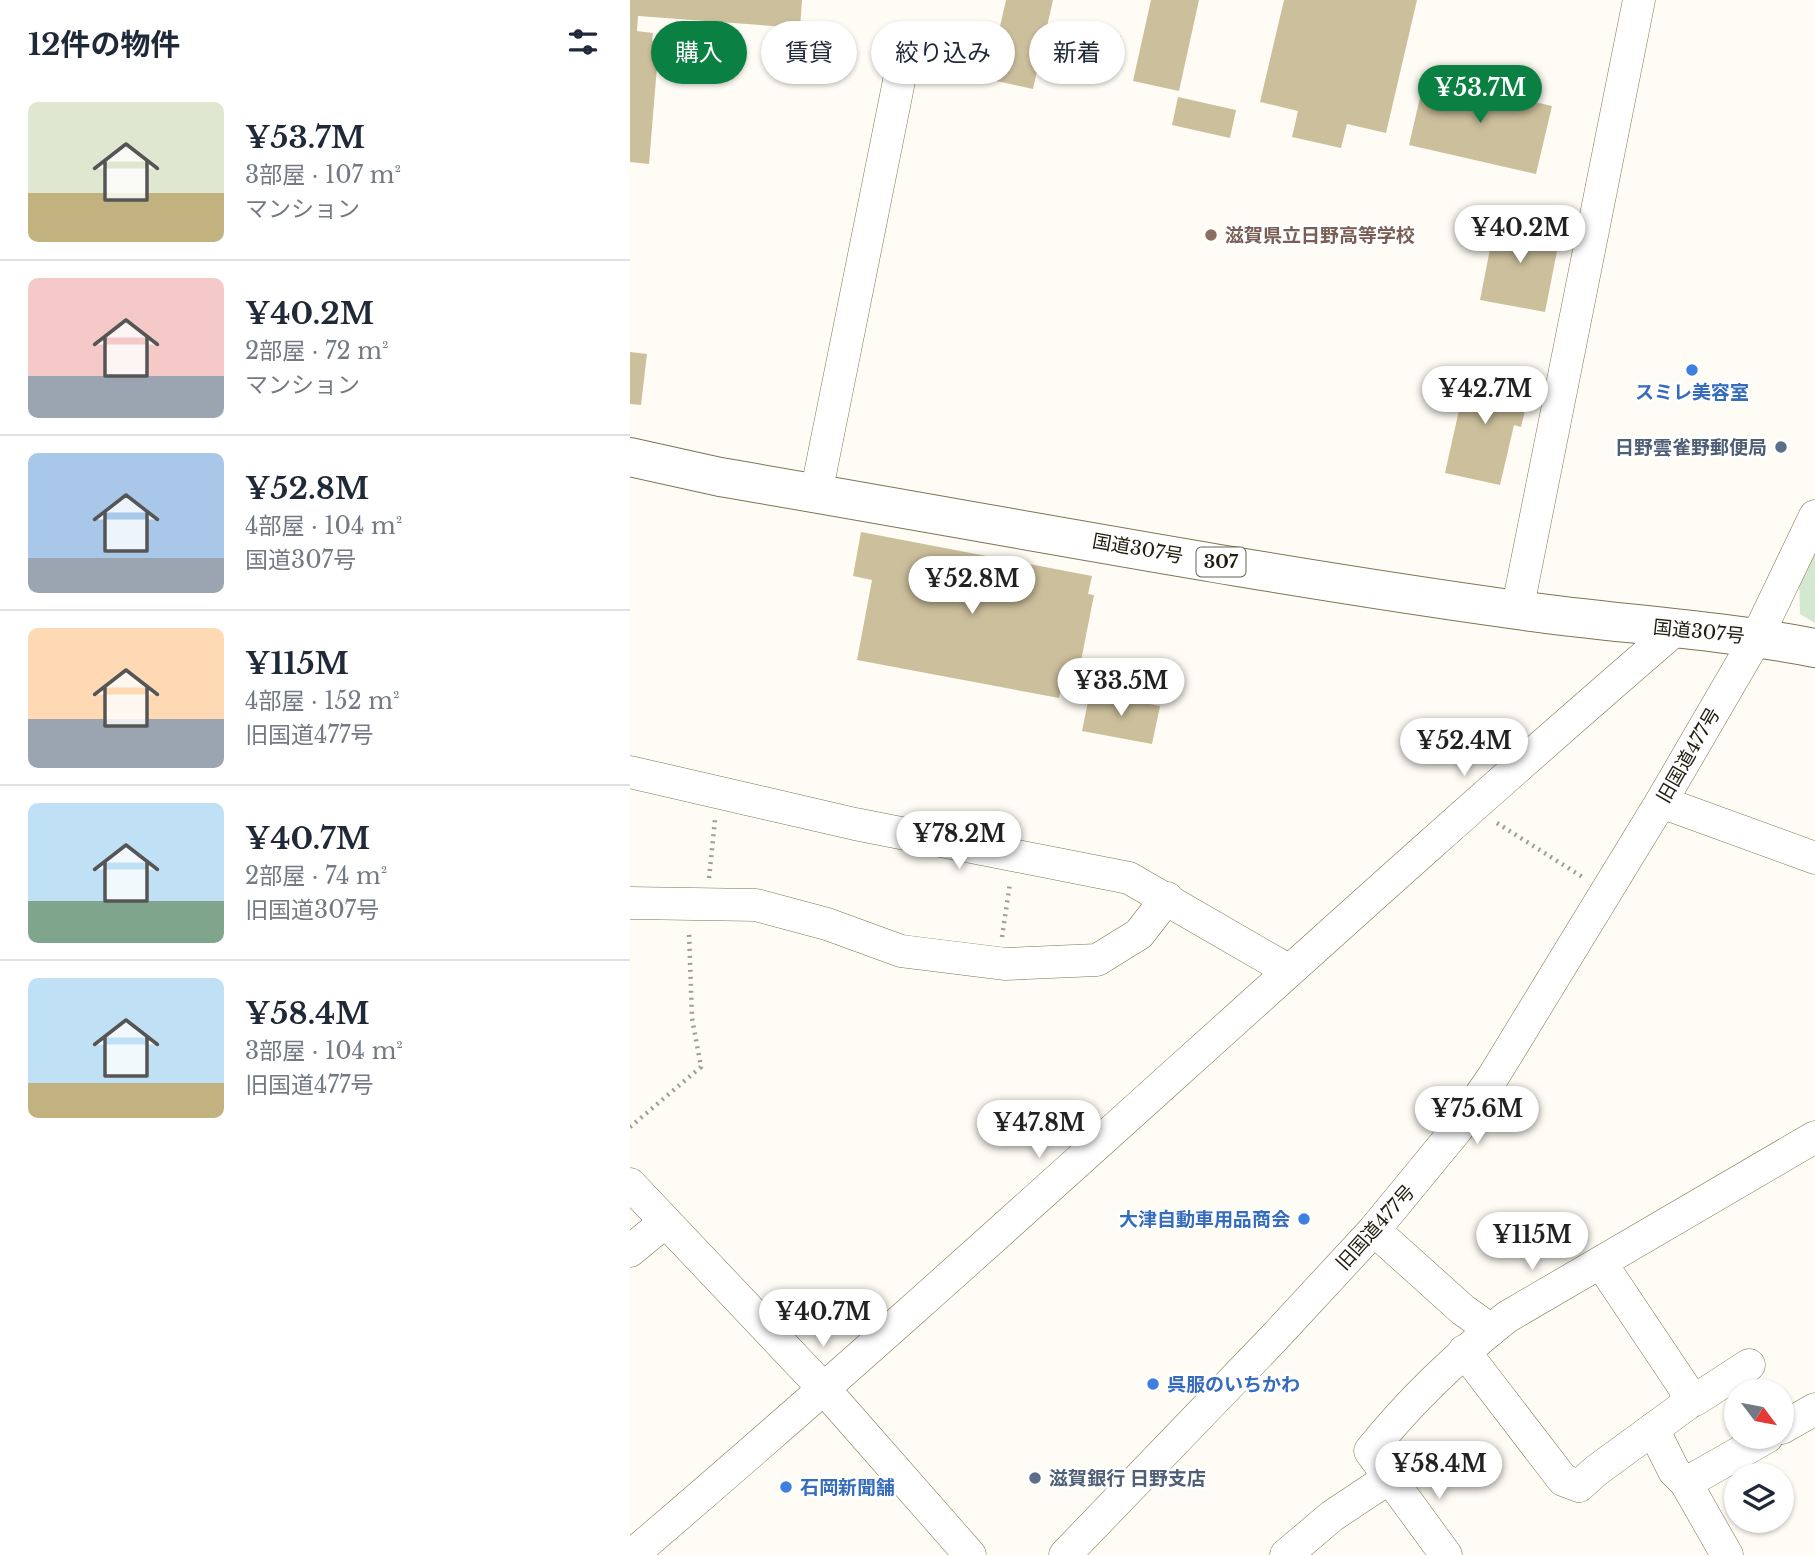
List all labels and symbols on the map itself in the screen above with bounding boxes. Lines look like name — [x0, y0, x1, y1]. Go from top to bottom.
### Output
pin: ¥53.7M — [1423, 66, 1537, 125]
pin: ¥40.2M — [1463, 205, 1577, 265]
place label: 滋賀県立日野高等学校 — [1225, 224, 1415, 247]
marker: 滋賀県立日野高等学校 — [1203, 227, 1219, 243]
marker: スミレ美容室 — [1684, 362, 1700, 378]
pin: ¥42.7M — [1428, 366, 1542, 426]
place label: スミレ美容室 — [1635, 381, 1749, 404]
place label: 日野雲雀野郵便局 — [1615, 436, 1767, 459]
marker: 日野雲雀野郵便局 — [1773, 439, 1789, 455]
street label: 国道307号 — [1091, 529, 1185, 568]
road number: 307 — [1196, 548, 1246, 576]
pin: ¥52.8M — [915, 556, 1029, 616]
street label: 国道307号 — [1652, 615, 1746, 648]
pin: ¥33.5M — [1064, 658, 1178, 718]
street label: 旧国道477号 — [1652, 704, 1725, 807]
pin: ¥52.4M — [1407, 718, 1521, 778]
pin: ¥78.2M — [902, 812, 1016, 871]
pin: ¥75.6M — [1420, 1086, 1534, 1146]
pin: ¥47.8M — [982, 1100, 1096, 1160]
street label: 旧国道477号 — [1331, 1180, 1419, 1274]
place label: 大津自動車用品商会 — [1119, 1208, 1290, 1231]
marker: 大津自動車用品商会 — [1296, 1211, 1312, 1227]
pin: ¥115M — [1483, 1212, 1581, 1272]
pin: ¥40.7M — [766, 1290, 880, 1349]
place label: 呉服のいちかわ — [1167, 1373, 1300, 1396]
marker: 呉服のいちかわ — [1145, 1376, 1161, 1392]
north arrow — [1724, 1379, 1794, 1449]
pin: ¥58.4M — [1382, 1442, 1496, 1501]
place label: 滋賀銀行 日野支店 — [1049, 1467, 1206, 1490]
marker: 滋賀銀行 日野支店 — [1027, 1470, 1043, 1486]
place label: 石岡新聞舗 — [800, 1476, 895, 1499]
marker: 石岡新聞舗 — [778, 1479, 794, 1495]

